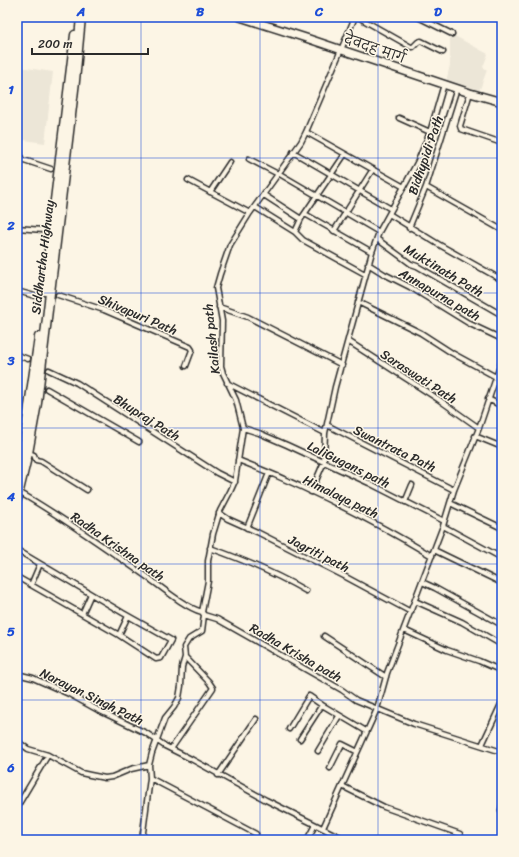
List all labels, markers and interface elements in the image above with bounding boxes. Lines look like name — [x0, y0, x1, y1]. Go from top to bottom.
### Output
text: A — [76, 0, 85, 23]
text: B — [196, 0, 205, 23]
text: C — [314, 0, 324, 23]
text: D — [434, 0, 442, 23]
street label: देवदह मार्ग — [340, 27, 410, 70]
scale bar — [32, 30, 148, 56]
text: 200 m — [38, 33, 72, 55]
text: 1 — [8, 78, 14, 101]
street label: Bidhypidi Path — [401, 112, 450, 198]
street label: Siddhartha Highway — [24, 198, 61, 316]
text: 2 — [6, 214, 15, 237]
street label: Muktinath Path — [399, 237, 488, 303]
street label: Annapurna path — [394, 261, 485, 327]
street label: Shivapuri Path — [95, 287, 181, 342]
street label: Kailash path — [196, 303, 227, 375]
street label: Saraswati Path — [376, 343, 462, 410]
text: 3 — [6, 349, 15, 372]
street label: Bhupraj Path — [109, 388, 185, 447]
street label: Swantrata Path — [349, 418, 440, 479]
street label: LaliGugans path — [303, 434, 394, 495]
street label: Himalaya path — [299, 468, 383, 525]
text: 4 — [6, 485, 16, 508]
street label: Radha Krishna path — [66, 505, 170, 588]
street label: Jagriti path — [283, 528, 354, 579]
street label: Radha Krisha path — [245, 617, 346, 688]
text: 5 — [7, 620, 15, 643]
street label: Narayan Singh Path — [36, 661, 148, 732]
text: 6 — [6, 756, 15, 779]

